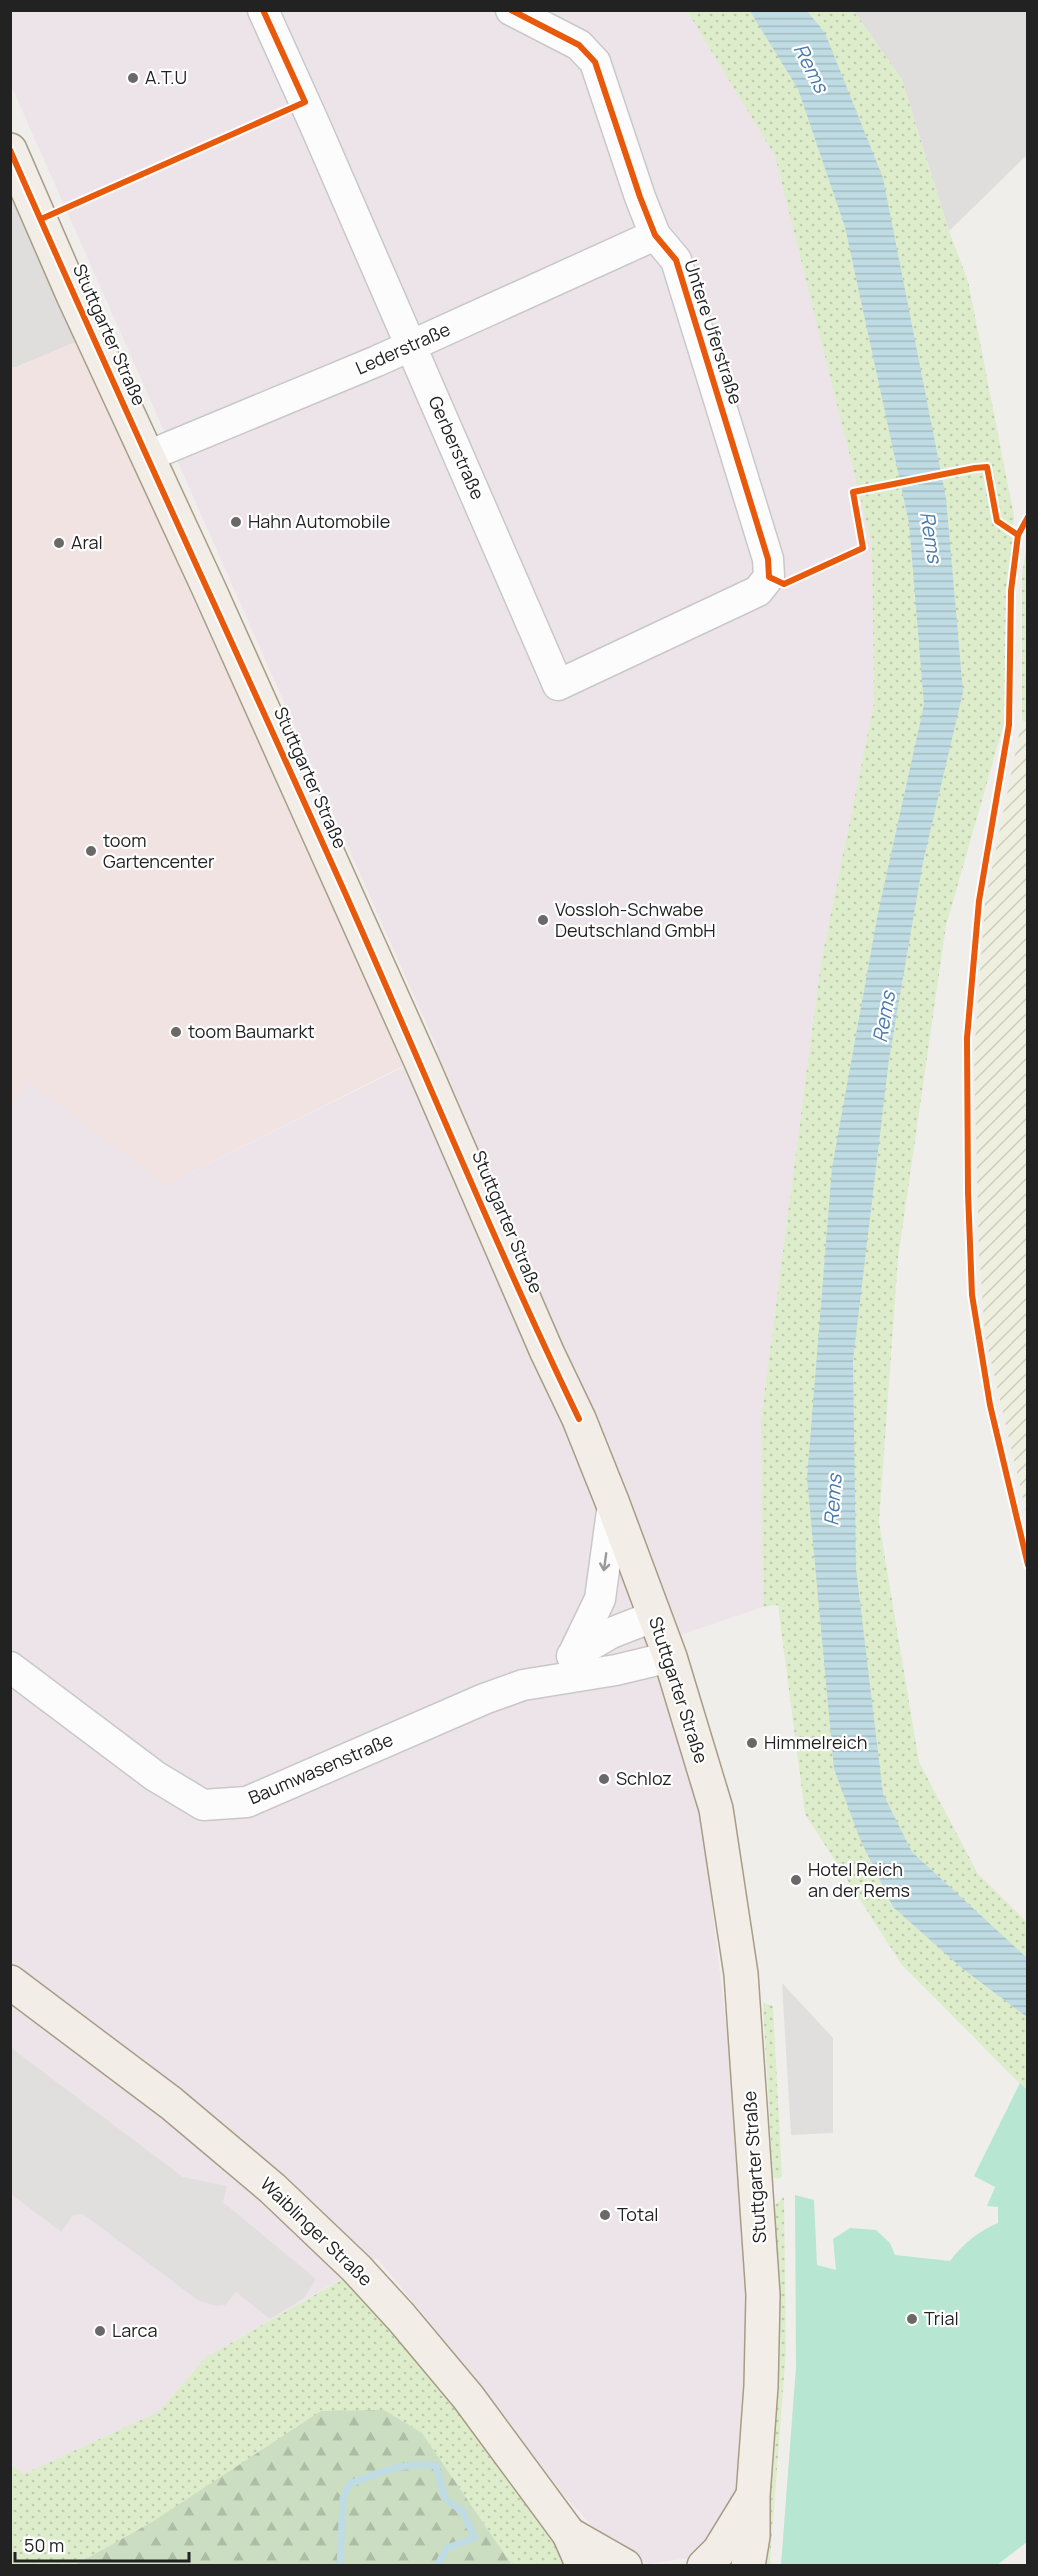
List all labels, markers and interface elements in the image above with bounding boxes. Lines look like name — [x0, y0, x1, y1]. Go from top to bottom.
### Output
water label: Rems — [788, 39, 836, 98]
place label: A.T.U — [145, 65, 187, 89]
marker: A.T.U — [126, 71, 140, 85]
street label: Untere Uferstraße — [679, 256, 749, 407]
street label: Stuttgarter Straße — [68, 260, 152, 409]
street label: Lederstraße — [352, 317, 454, 380]
street label: Gerberstraße — [423, 392, 490, 503]
place label: Hahn Automobile — [248, 509, 390, 533]
water label: Rems — [914, 509, 949, 566]
marker: Hahn Automobile — [229, 515, 243, 529]
place label: Aral — [71, 530, 103, 554]
marker: Aral — [52, 536, 66, 550]
street label: Stuttgarter Straße — [269, 703, 353, 852]
place label: toom Gartencenter — [103, 828, 215, 873]
marker: toom Gartencenter — [84, 844, 98, 858]
place label: Vossloh-Schwabe Deutschland GmbH — [555, 897, 716, 942]
marker: Vossloh-Schwabe Deutschland GmbH — [536, 913, 550, 927]
water label: Rems — [866, 988, 902, 1045]
place label: toom Baumarkt — [188, 1019, 315, 1043]
marker: toom Baumarkt — [169, 1025, 183, 1039]
street label: Stuttgarter Straße — [467, 1147, 549, 1297]
water label: Rems — [817, 1472, 848, 1527]
one-way arrow — [600, 1551, 611, 1571]
street label: Stuttgarter Straße — [644, 1613, 714, 1766]
street label: Baumwasenstraße — [245, 1727, 397, 1809]
place label: Himmelreich — [764, 1730, 867, 1754]
marker: Himmelreich — [745, 1736, 759, 1750]
place label: Schloz — [616, 1766, 672, 1790]
marker: Schloz — [597, 1772, 611, 1786]
place label: Hotel Reich an der Rems — [808, 1857, 910, 1902]
marker: Hotel Reich an der Rems — [789, 1873, 803, 1887]
street label: Stuttgarter Straße — [737, 2090, 771, 2244]
street label: Waiblinger Straße — [255, 2172, 378, 2291]
place label: Total — [617, 2202, 658, 2226]
marker: Total — [598, 2208, 612, 2222]
place label: Trial — [924, 2306, 959, 2330]
marker: Trial — [905, 2312, 919, 2326]
place label: Larca — [112, 2318, 157, 2342]
marker: Larca — [93, 2324, 107, 2338]
scale bar — [15, 2525, 189, 2563]
text: 50 m — [24, 2533, 64, 2557]

